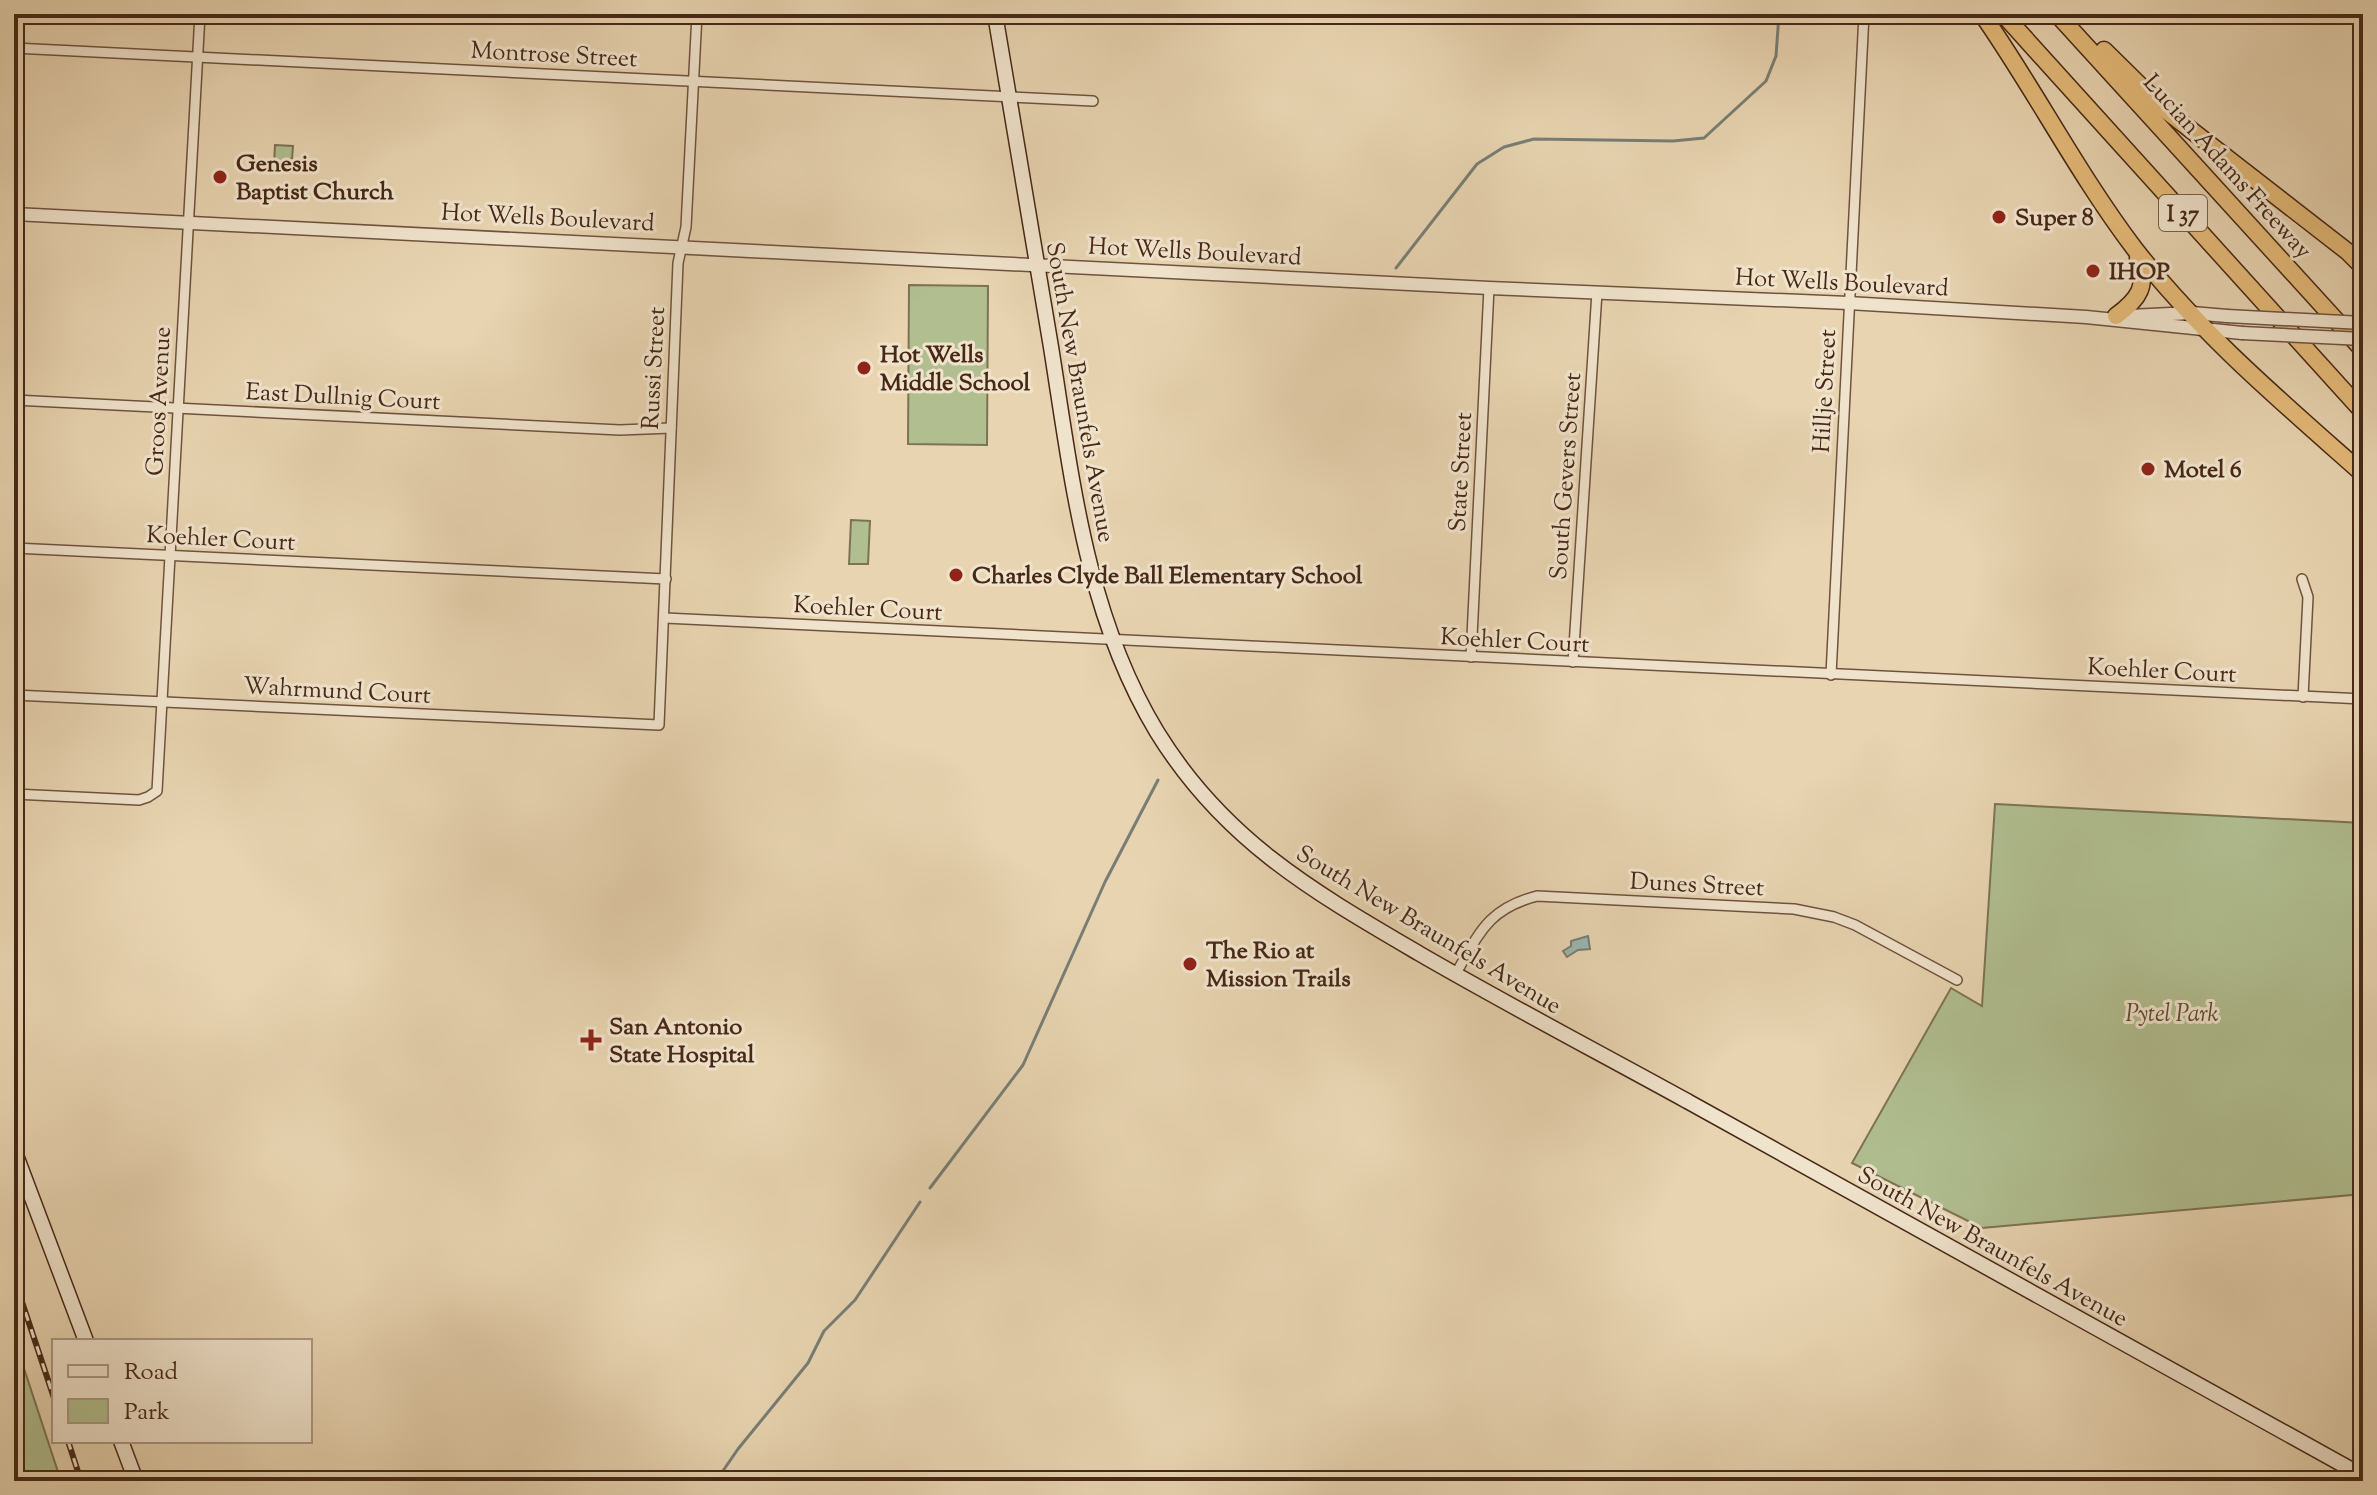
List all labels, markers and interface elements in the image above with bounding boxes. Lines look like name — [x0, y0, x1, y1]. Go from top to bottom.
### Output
street label: Montrose Street — [470, 35, 638, 77]
street label: Lucian Adams Freeway — [2134, 67, 2319, 267]
place label: Genesis Baptist Church — [236, 148, 395, 210]
marker: Genesis Baptist Church — [211, 168, 229, 186]
road number: I 37 — [2159, 195, 2207, 231]
street label: Hot Wells Boulevard — [440, 196, 656, 242]
place label: Super 8 — [2015, 202, 2094, 236]
marker: Super 8 — [1990, 208, 2008, 226]
street label: Hot Wells Boulevard — [1087, 230, 1303, 276]
street label: South New Braunfels Avenue — [1036, 239, 1122, 545]
place label: IHOP — [2109, 256, 2170, 290]
street label: Hot Wells Boulevard — [1734, 261, 1950, 307]
marker: IHOP — [2084, 262, 2102, 280]
street label: Russi Street — [635, 306, 675, 430]
street label: Groos Avenue — [139, 326, 181, 477]
street label: Hillje Street — [1806, 328, 1846, 454]
place label: Hot Wells Middle School — [880, 339, 1030, 401]
marker: Hot Wells Middle School — [855, 359, 873, 377]
street label: South Gevers Street — [1543, 371, 1591, 581]
street label: East Dullnig Court — [245, 376, 441, 420]
street label: State Street — [1442, 411, 1482, 533]
place label: Motel 6 — [2164, 454, 2242, 488]
marker: Motel 6 — [2139, 460, 2157, 478]
street label: Koehler Court — [146, 519, 296, 561]
place label: Charles Clyde Ball Elementary School — [972, 560, 1363, 594]
marker: Charles Clyde Ball Elementary School — [947, 566, 965, 584]
street label: Koehler Court — [793, 589, 943, 631]
street label: Koehler Court — [1440, 621, 1590, 663]
street label: Koehler Court — [2087, 651, 2237, 693]
street label: Wahrmund Court — [242, 670, 432, 714]
street label: South New Braunfels Avenue — [1289, 838, 1567, 1024]
street label: Dunes Street — [1629, 866, 1765, 906]
place label: The Rio at Mission Trails — [1206, 935, 1351, 997]
marker: The Rio at Mission Trails — [1181, 955, 1199, 973]
park label: Pytel Park — [2126, 998, 2219, 1032]
place label: San Antonio State Hospital — [609, 1011, 755, 1073]
marker: San Antonio State Hospital — [580, 1029, 602, 1051]
street label: South New Braunfels Avenue — [1851, 1159, 2133, 1336]
legend — [52, 1339, 312, 1443]
text: Road — [124, 1356, 178, 1390]
text: Park — [124, 1396, 170, 1430]

